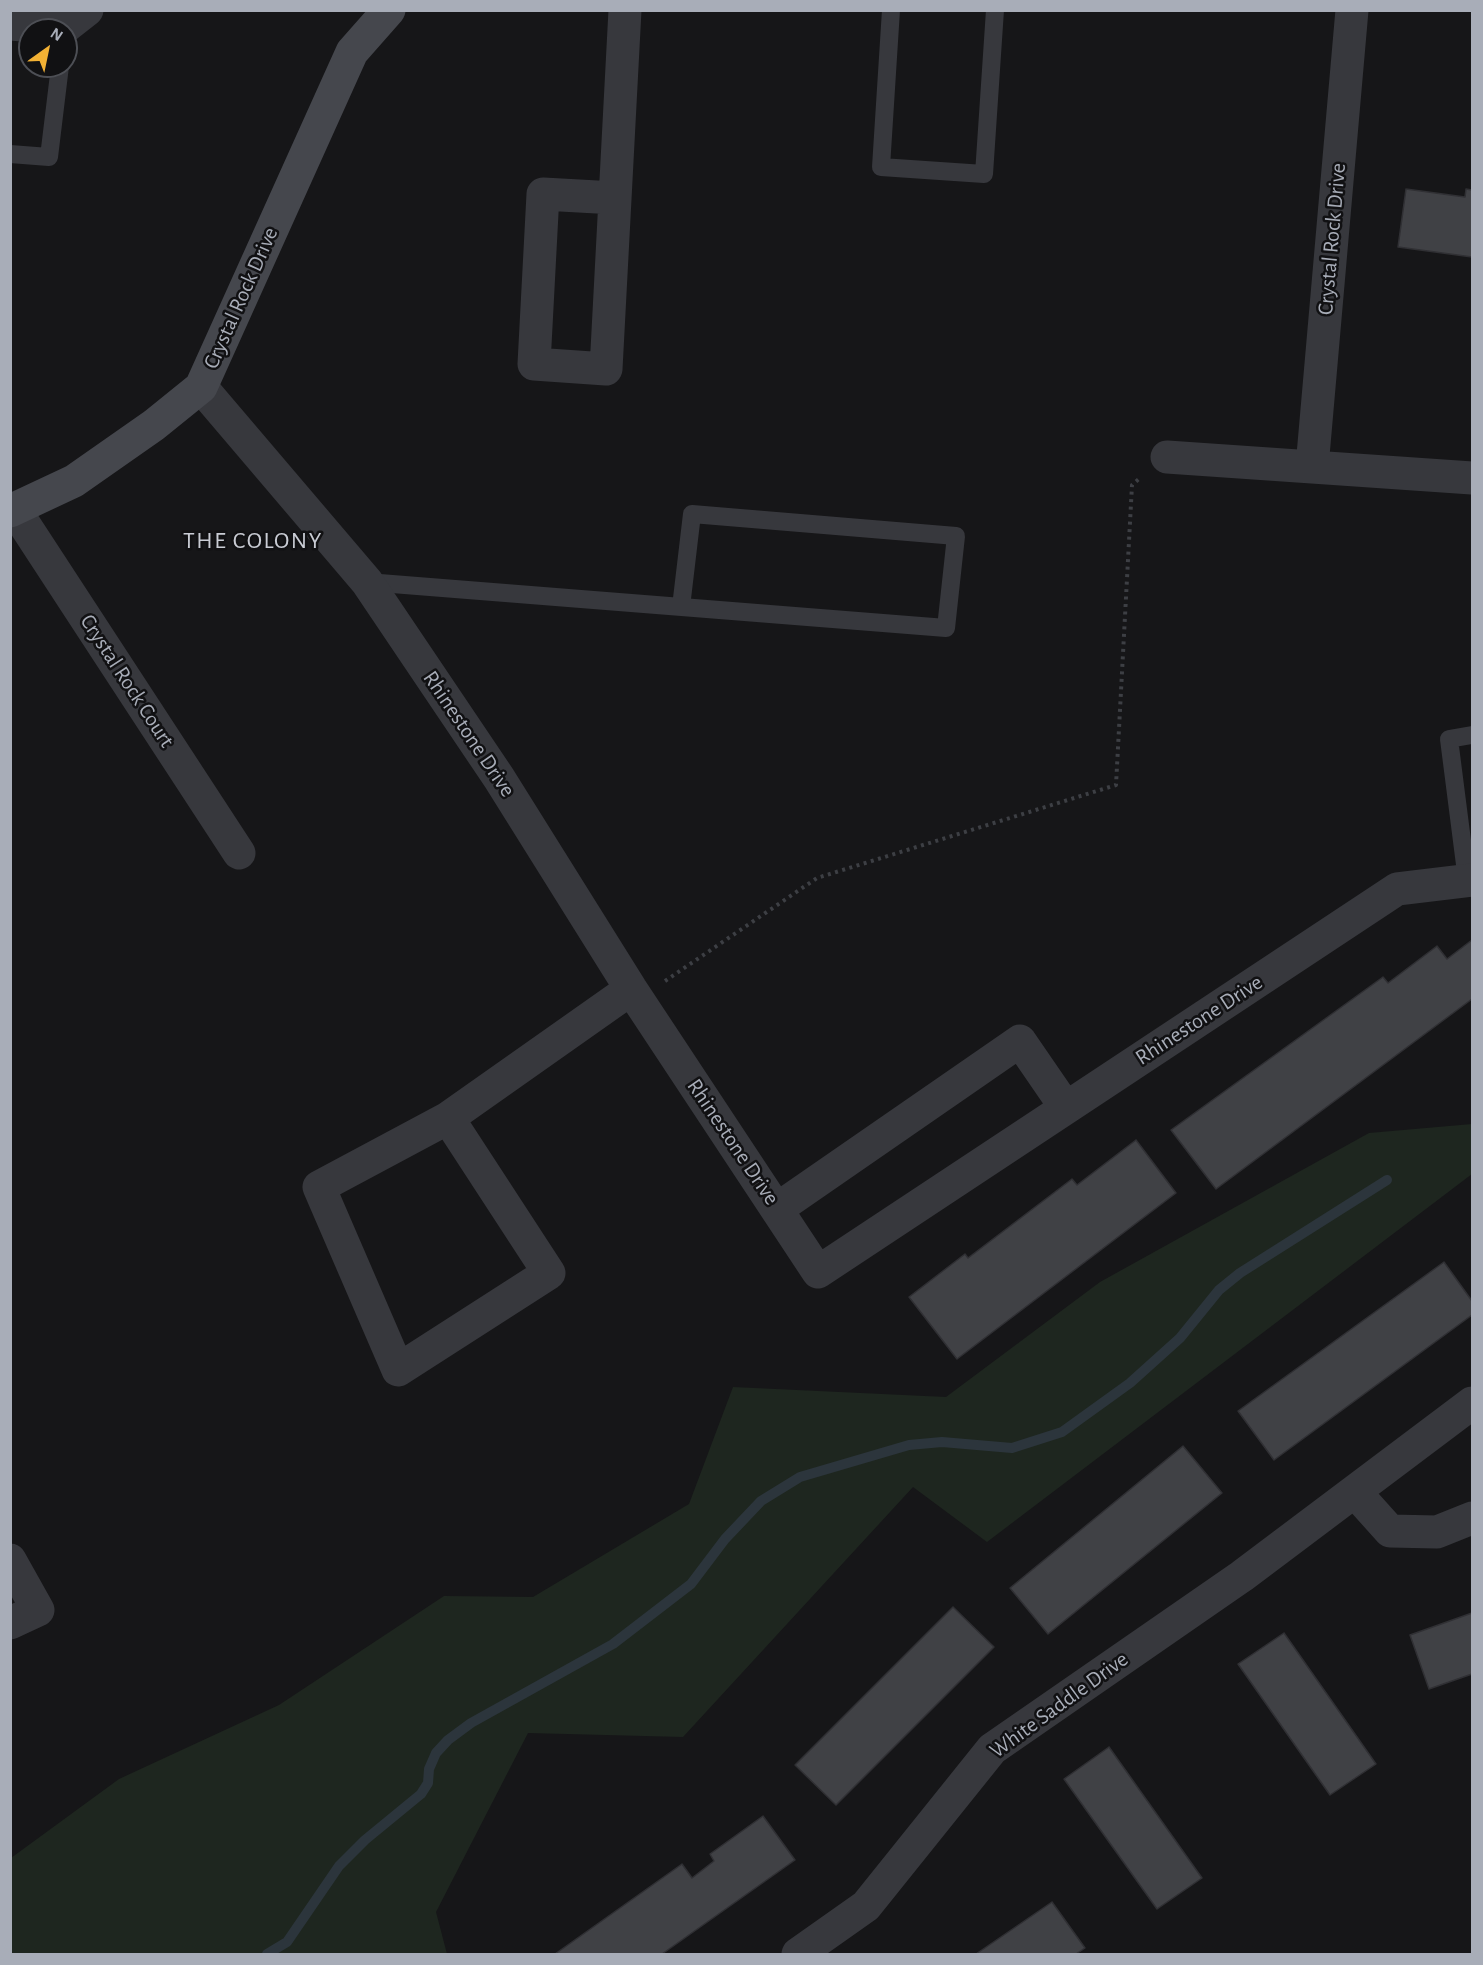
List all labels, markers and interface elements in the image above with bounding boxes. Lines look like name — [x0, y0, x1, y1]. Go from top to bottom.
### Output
north arrow — [18, 18, 78, 78]
text: N — [48, 25, 66, 44]
street label: Crystal Rock Drive — [1312, 162, 1352, 316]
street label: Crystal Rock Drive — [198, 223, 284, 373]
district label: THE COLONY — [183, 527, 323, 555]
street label: Crystal Rock Court — [74, 609, 180, 753]
street label: Rhinestone Drive — [417, 666, 521, 802]
street label: Rhinestone Drive — [1130, 969, 1268, 1071]
street label: Rhinestone Drive — [681, 1074, 785, 1210]
street label: White Saddle Drive — [985, 1646, 1133, 1764]

